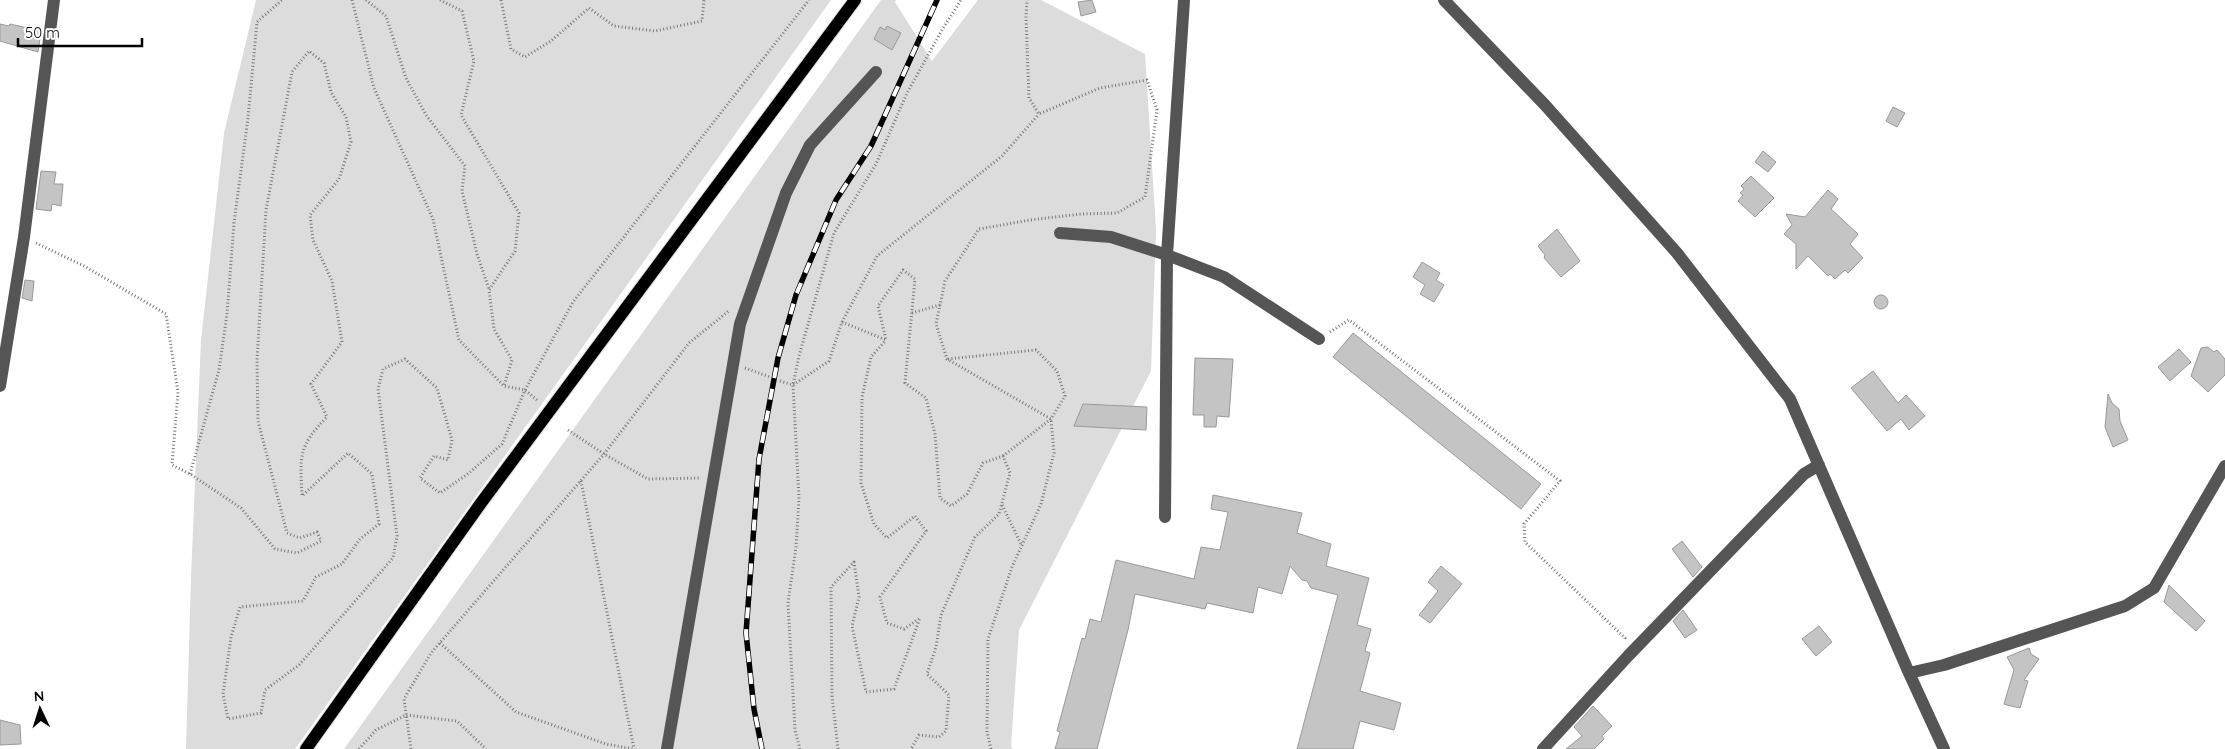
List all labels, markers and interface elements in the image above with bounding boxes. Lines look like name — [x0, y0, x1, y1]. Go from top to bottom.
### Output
scale bar — [18, 15, 141, 47]
text: 50 m — [25, 23, 60, 42]
north arrow — [15, 684, 65, 734]
text: N — [33, 687, 45, 705]

